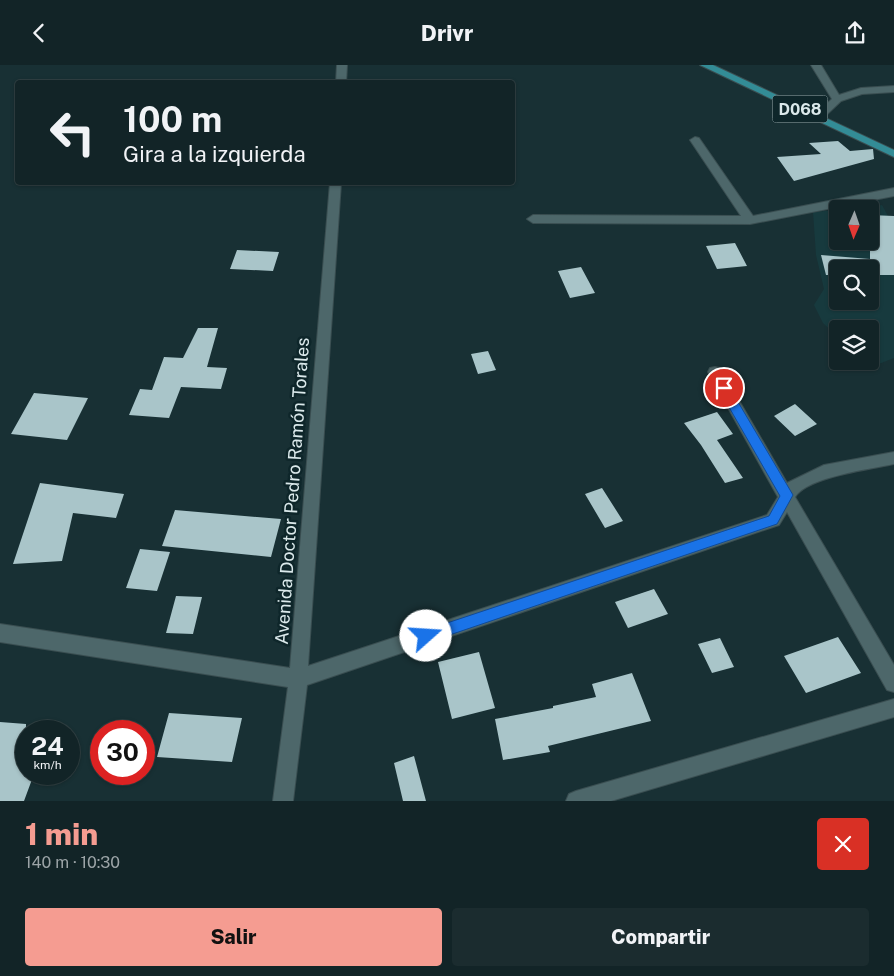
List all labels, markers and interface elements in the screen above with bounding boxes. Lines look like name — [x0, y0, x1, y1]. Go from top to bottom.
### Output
icon: back — [25, 19, 53, 47]
icon: share — [841, 19, 869, 47]
text: Drivr — [421, 20, 473, 46]
road number: D068 — [772, 96, 828, 123]
text: 100 m — [123, 99, 222, 140]
icon: left — [40, 100, 105, 165]
text: Gira a la izquierda — [123, 141, 306, 167]
north arrow — [829, 200, 879, 250]
map controls — [829, 200, 879, 370]
button: search — [829, 260, 879, 310]
button: layers — [829, 320, 879, 370]
street label: Avenida Doctor Pedro Ramón Torales — [271, 337, 313, 645]
pin — [703, 367, 745, 409]
icon: arrive — [710, 374, 738, 402]
position arrow — [399, 609, 451, 661]
speed limit sign: 30 — [90, 720, 155, 785]
text: 24 — [31, 731, 64, 761]
text: km/h — [33, 758, 62, 772]
text: 1 min — [25, 816, 98, 852]
button: close — [817, 818, 869, 870]
text: 140 m · 10:30 — [25, 853, 120, 872]
button: Salir — [25, 908, 442, 966]
button: Compartir — [452, 908, 869, 966]

